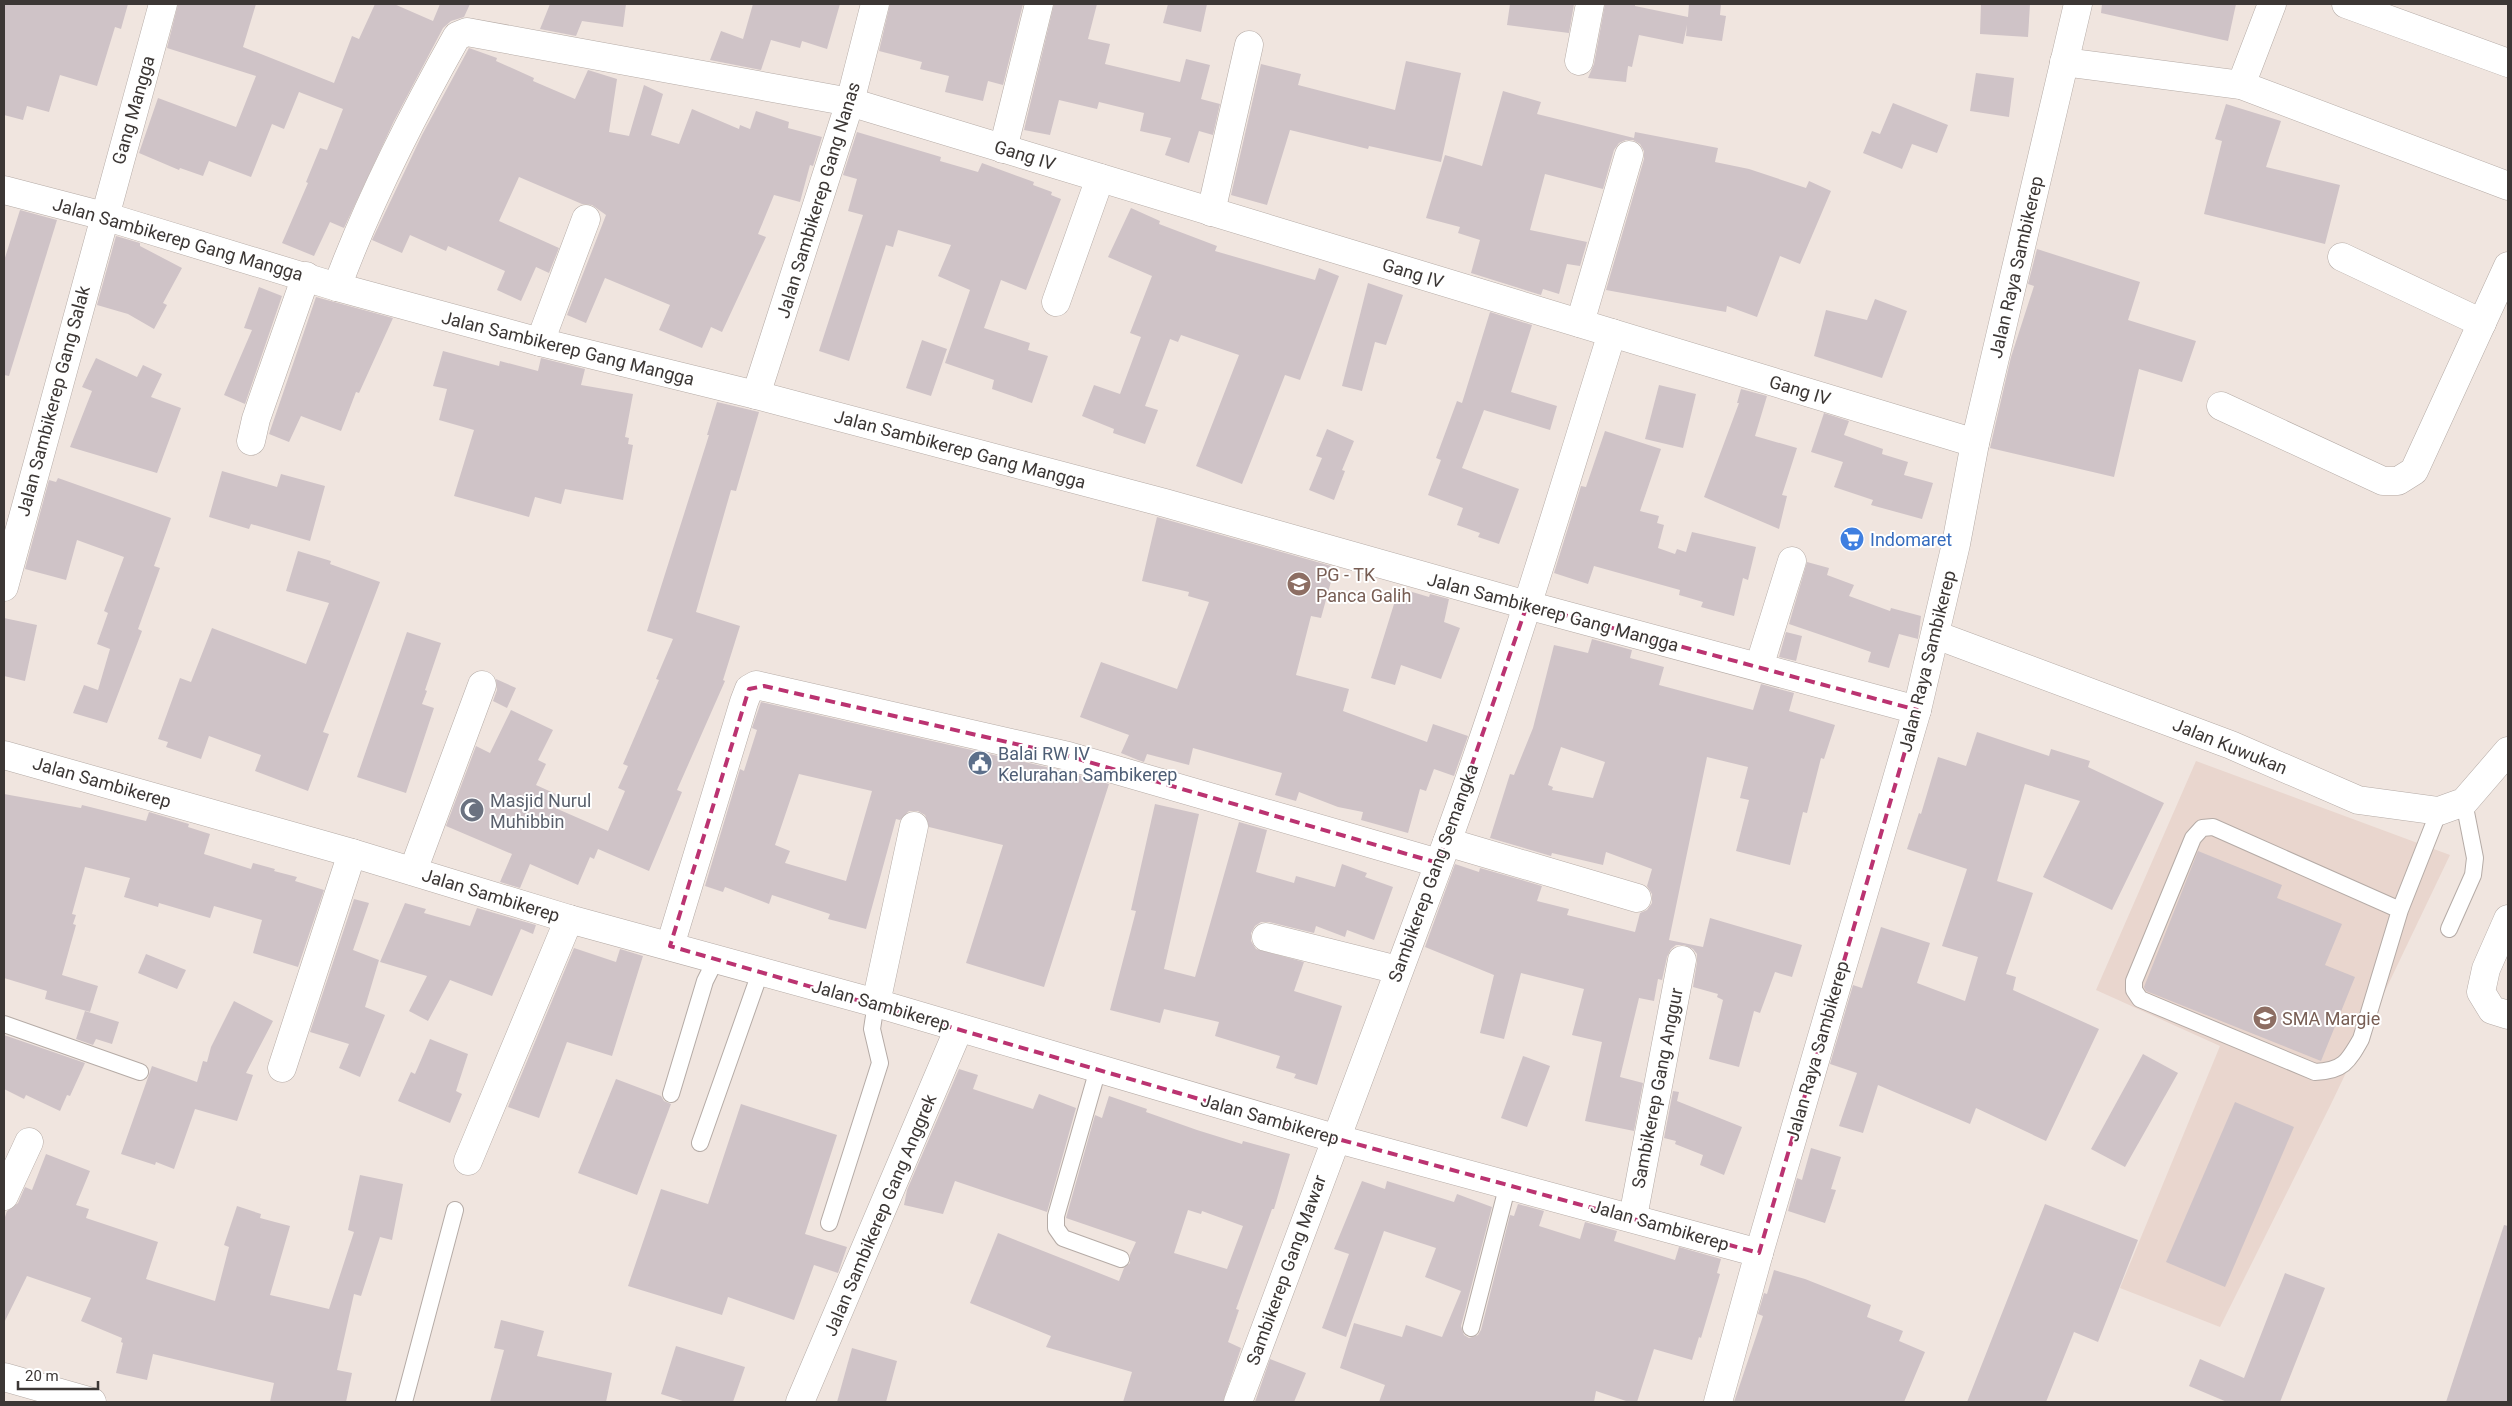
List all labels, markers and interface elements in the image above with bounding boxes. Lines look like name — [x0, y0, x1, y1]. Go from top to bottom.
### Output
street label: Gang Mangga — [107, 53, 159, 167]
street label: Jalan Sambikerep Gang Nanas — [772, 79, 864, 321]
street label: Gang IV — [992, 136, 1059, 174]
street label: Jalan Raya Sambikerep — [1985, 174, 2047, 360]
street label: Jalan Sambikerep Gang Mangga — [50, 193, 306, 285]
street label: Gang IV — [1380, 254, 1447, 292]
street label: Jalan Sambikerep Gang Salak — [12, 283, 94, 519]
street label: Jalan Sambikerep Gang Mangga — [440, 306, 696, 390]
street label: Gang IV — [1767, 371, 1834, 409]
street label: Jalan Sambikerep Gang Mangga — [832, 405, 1088, 493]
supermarket icon: Indomaret — [1839, 526, 1865, 552]
place label: Indomaret — [1870, 529, 1952, 550]
place label: PG - TK Panca Galih — [1316, 564, 1411, 606]
street label: Jalan Sambikerep Gang Mangga — [1425, 568, 1681, 656]
street label: Jalan Raya Sambikerep — [1894, 568, 1960, 754]
school or university icon: PG - TK Panca Galih — [1286, 571, 1312, 597]
street label: Jalan Kuwukan — [2170, 713, 2290, 779]
place label: Balai RW IV Kelurahan Sambikerep — [998, 743, 1177, 785]
public building icon: Balai RW IV Kelurahan Sambikerep — [967, 750, 993, 776]
street label: Jalan Sambikerep — [30, 752, 174, 812]
street label: Sambikerep Gang Semangka — [1384, 761, 1482, 985]
place label: Masjid Nurul Muhibbin — [490, 790, 591, 832]
mosque icon: Masjid Nurul Muhibbin — [459, 797, 485, 823]
street label: Jalan Sambikerep — [419, 864, 563, 926]
street label: Jalan Raya Sambikerep — [1781, 958, 1853, 1144]
street label: Jalan Sambikerep — [809, 975, 953, 1035]
street label: Sambikerep Gang Anggur — [1627, 986, 1687, 1190]
school or university icon: SMA Margie — [2252, 1005, 2278, 1031]
place label: SMA Margie — [2282, 1008, 2380, 1029]
street label: Jalan Sambikerep — [1198, 1089, 1342, 1149]
street label: Jalan Sambikerep Gang Anggrek — [819, 1090, 941, 1339]
street label: Sambikerep Gang Mawar — [1242, 1172, 1330, 1368]
street label: Jalan Sambikerep — [1588, 1195, 1732, 1255]
scale bar — [18, 1358, 98, 1390]
text: 20 m — [25, 1367, 59, 1385]

